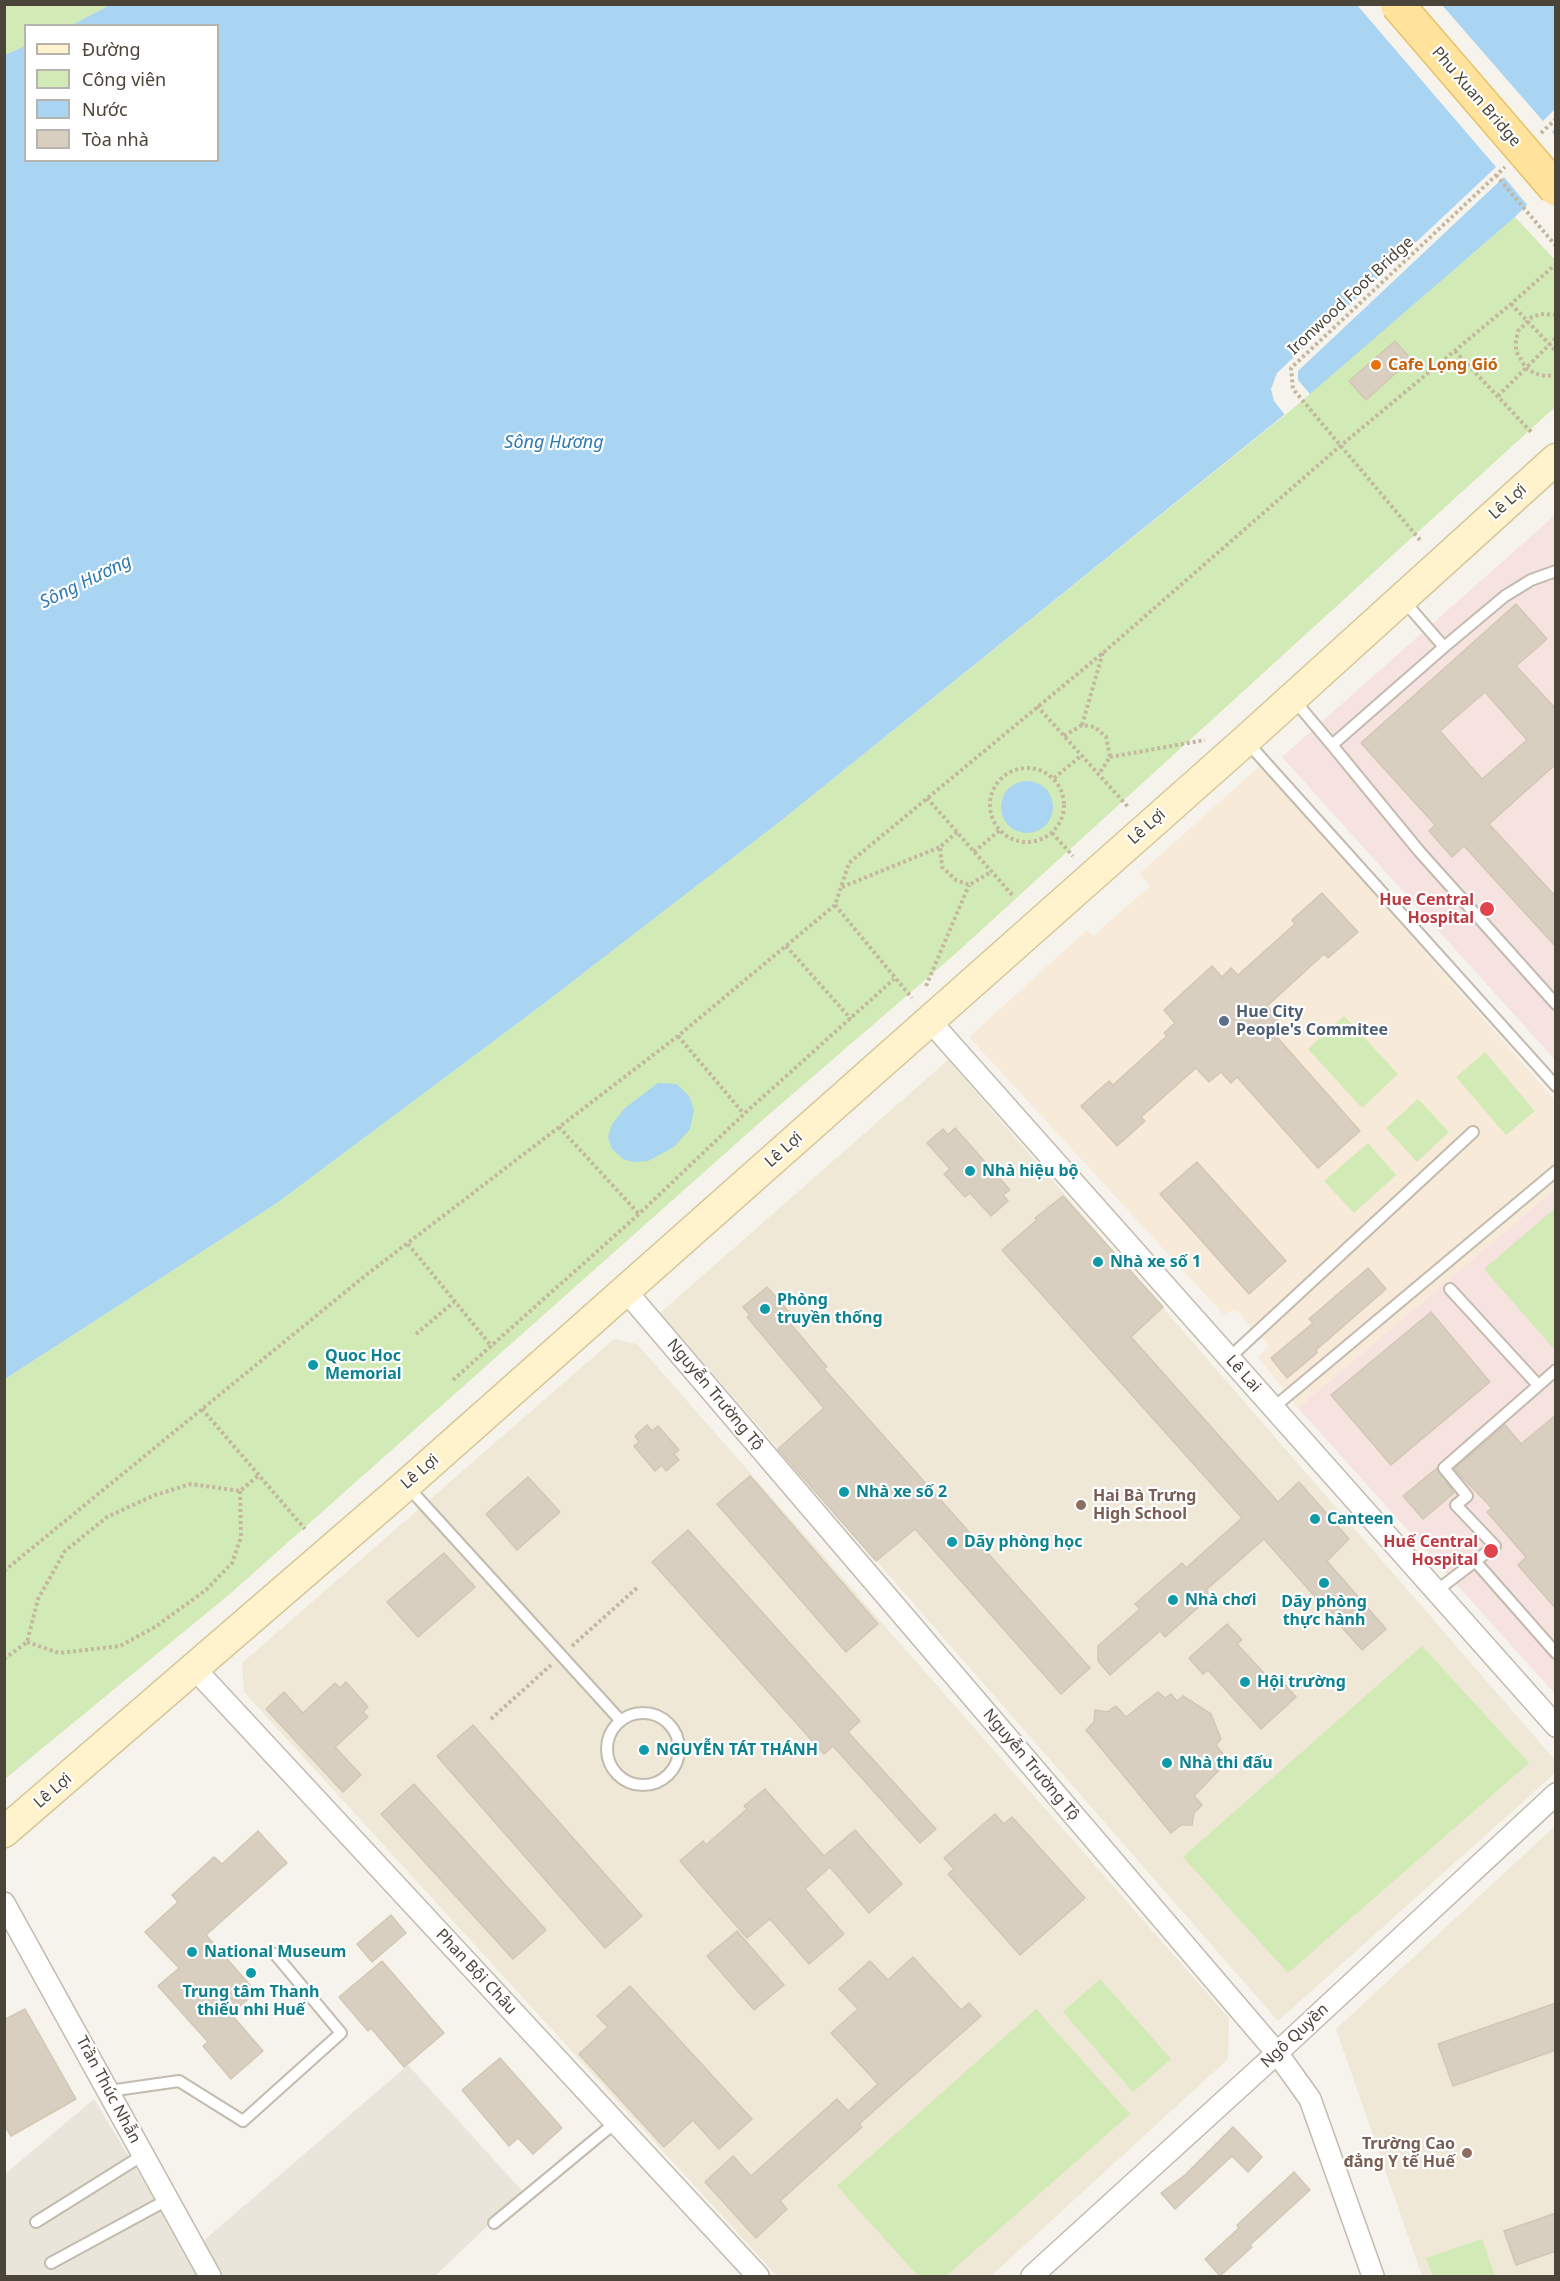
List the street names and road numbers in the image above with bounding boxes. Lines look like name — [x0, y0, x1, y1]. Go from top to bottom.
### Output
street label: Phu Xuan Bridge — [1428, 43, 1524, 151]
street label: Ironwood Foot Bridge — [1284, 233, 1418, 359]
street label: Lê Lợi — [1485, 480, 1531, 524]
street label: Lê Lợi — [1124, 805, 1170, 849]
street label: Lê Lợi — [761, 1128, 807, 1172]
street label: Nguyễn Trường Tộ — [663, 1335, 767, 1455]
street label: Lê Lai — [1221, 1352, 1265, 1396]
street label: Lê Lợi — [397, 1450, 443, 1494]
street label: Nguyễn Trường Tộ — [979, 1705, 1083, 1825]
street label: Lê Lợi — [30, 1769, 76, 1813]
street label: Phan Bội Châu — [432, 1925, 520, 2019]
street label: Ngô Quyền — [1257, 2000, 1333, 2072]
street label: Trần Thúc Nhẫn — [72, 2033, 144, 2147]

